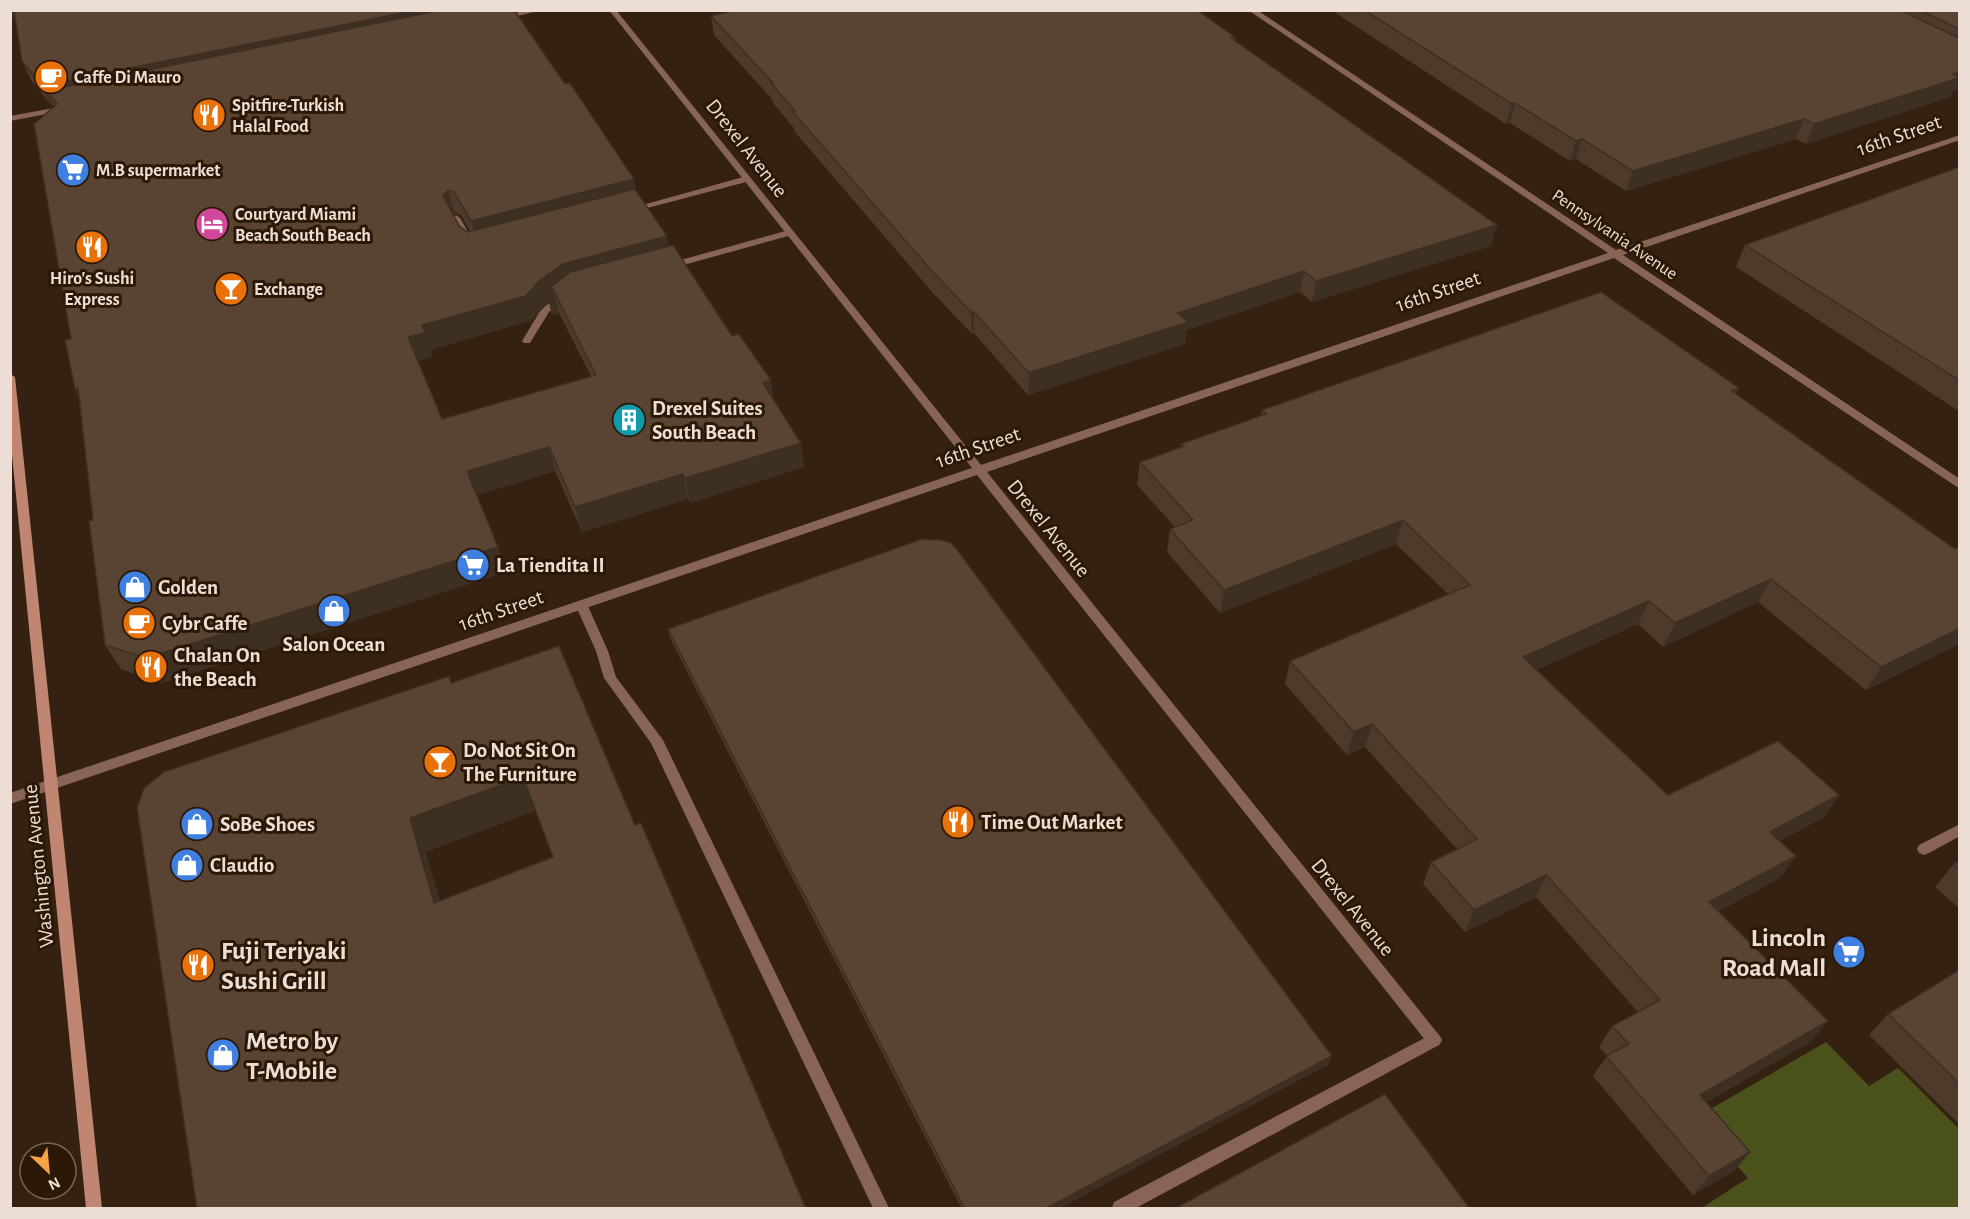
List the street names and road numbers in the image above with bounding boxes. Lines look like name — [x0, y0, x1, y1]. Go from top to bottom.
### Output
street label: Drexel Avenue — [702, 95, 791, 201]
street label: 16th Street — [1854, 111, 1944, 160]
street label: Pennsylvania Avenue — [1548, 186, 1680, 283]
street label: 16th Street — [1393, 267, 1483, 316]
street label: 16th Street — [933, 423, 1023, 472]
street label: Drexel Avenue — [1003, 476, 1094, 581]
street label: 16th Street — [456, 586, 546, 635]
street label: Washington Avenue — [19, 783, 58, 949]
street label: Drexel Avenue — [1307, 855, 1398, 960]

